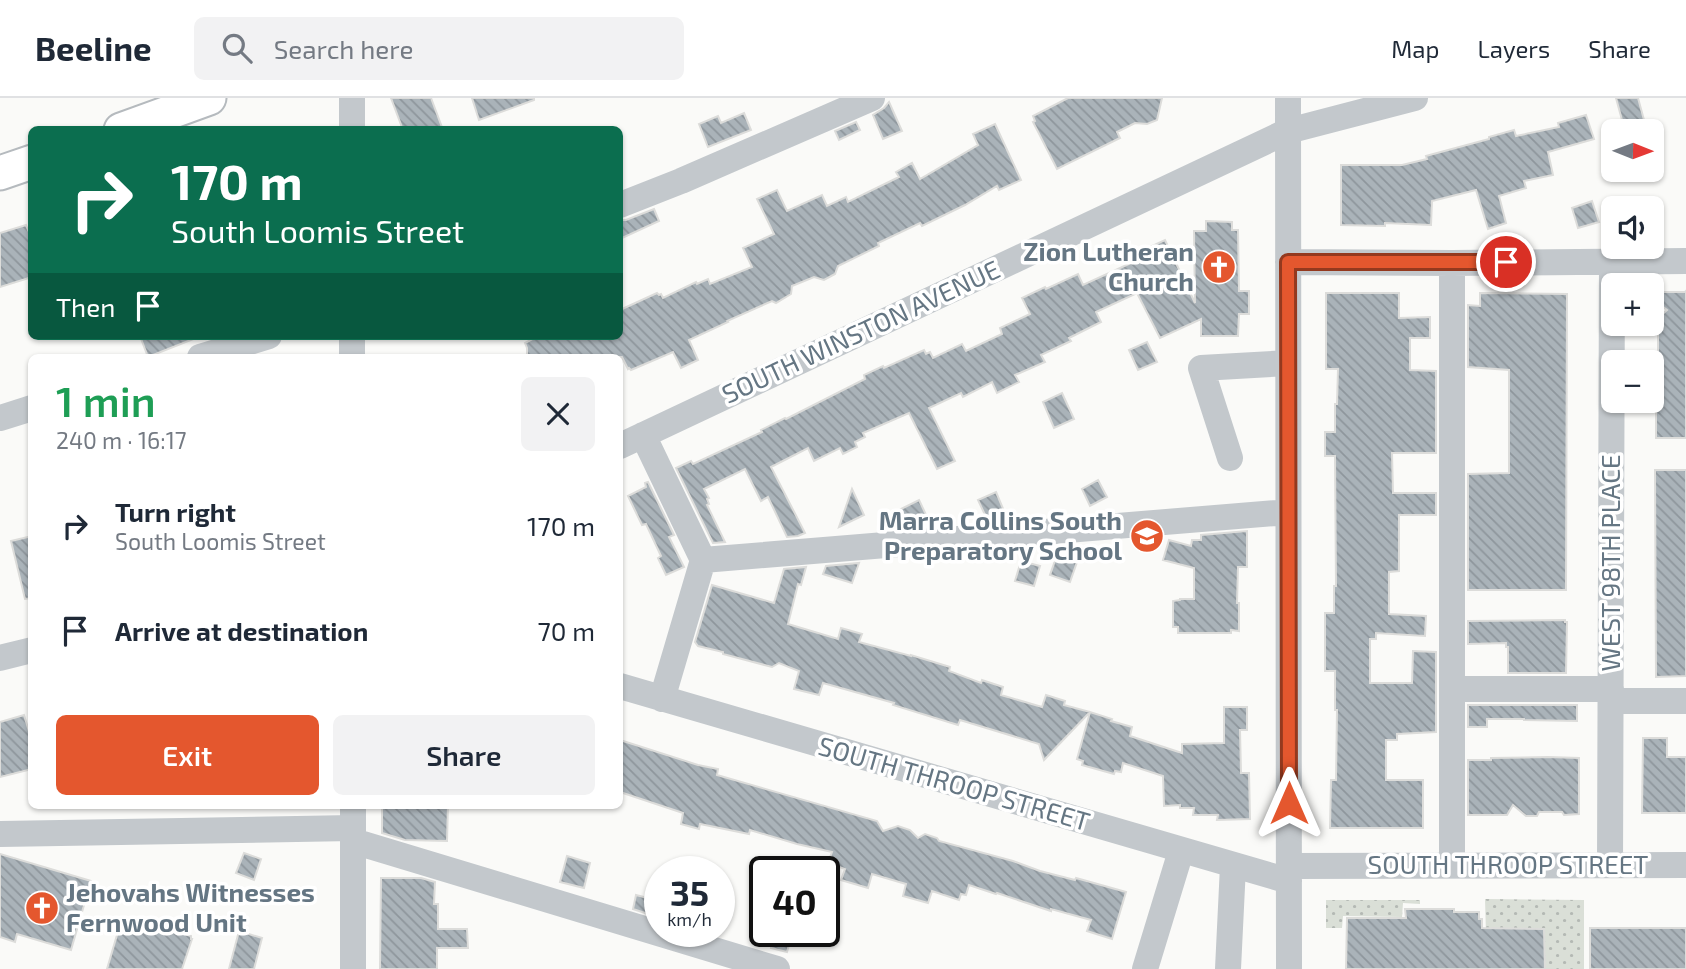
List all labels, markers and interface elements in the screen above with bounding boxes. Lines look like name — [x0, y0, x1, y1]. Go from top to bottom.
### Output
search box — [194, 17, 684, 80]
text: Beeline — [35, 28, 152, 68]
icon: search — [218, 29, 256, 67]
text: Search here — [274, 33, 413, 64]
text: Map — [1391, 34, 1439, 63]
text: Layers — [1477, 34, 1550, 63]
text: Share — [1588, 34, 1651, 63]
north arrow — [1601, 119, 1664, 182]
map controls — [1601, 119, 1664, 413]
text: 170 m — [171, 151, 303, 210]
icon: right — [56, 154, 147, 245]
button: sound — [1601, 196, 1664, 259]
text: South Loomis Street — [171, 211, 464, 249]
pin — [1476, 232, 1536, 292]
place label: Zion Lutheran Church — [1023, 235, 1194, 296]
icon: arrive — [1487, 243, 1525, 281]
church icon: Zion Lutheran Church — [1200, 248, 1238, 286]
street label: SOUTH WINSTON AVENUE — [716, 253, 1004, 409]
button: + — [1601, 273, 1664, 336]
icon: arrive — [129, 287, 167, 325]
text: Then — [56, 291, 115, 322]
button: − — [1601, 350, 1664, 413]
text: 1 min — [56, 375, 156, 425]
button: close — [521, 377, 595, 451]
text: 240 m · 16:17 — [56, 426, 187, 454]
street label: WEST 98TH PLACE — [1594, 454, 1625, 672]
text: Turn right — [115, 496, 236, 527]
place label: Marra Collins South Preparatory School — [879, 504, 1122, 566]
icon: right — [56, 507, 94, 545]
text: 170 m — [527, 510, 595, 541]
school or university icon: Marra Collins South Preparatory School — [1128, 517, 1166, 555]
text: South Loomis Street — [115, 527, 326, 555]
icon: arrive — [56, 612, 94, 650]
text: Arrive at destination — [115, 615, 368, 646]
text: 70 m — [537, 615, 595, 646]
button: Exit — [56, 715, 319, 795]
button: Share — [333, 715, 595, 795]
street label: SOUTH THROOP STREET — [815, 729, 1094, 836]
position arrow — [1252, 766, 1326, 840]
street label: SOUTH THROOP STREET — [1368, 848, 1648, 879]
speed limit sign: 40 — [749, 856, 840, 947]
text: 35 — [670, 871, 709, 913]
place label: Jehovahs Witnesses Fernwood Unit — [66, 876, 315, 937]
church icon: Jehovahs Witnesses Fernwood Unit — [23, 889, 61, 927]
text: km/h — [667, 908, 712, 930]

